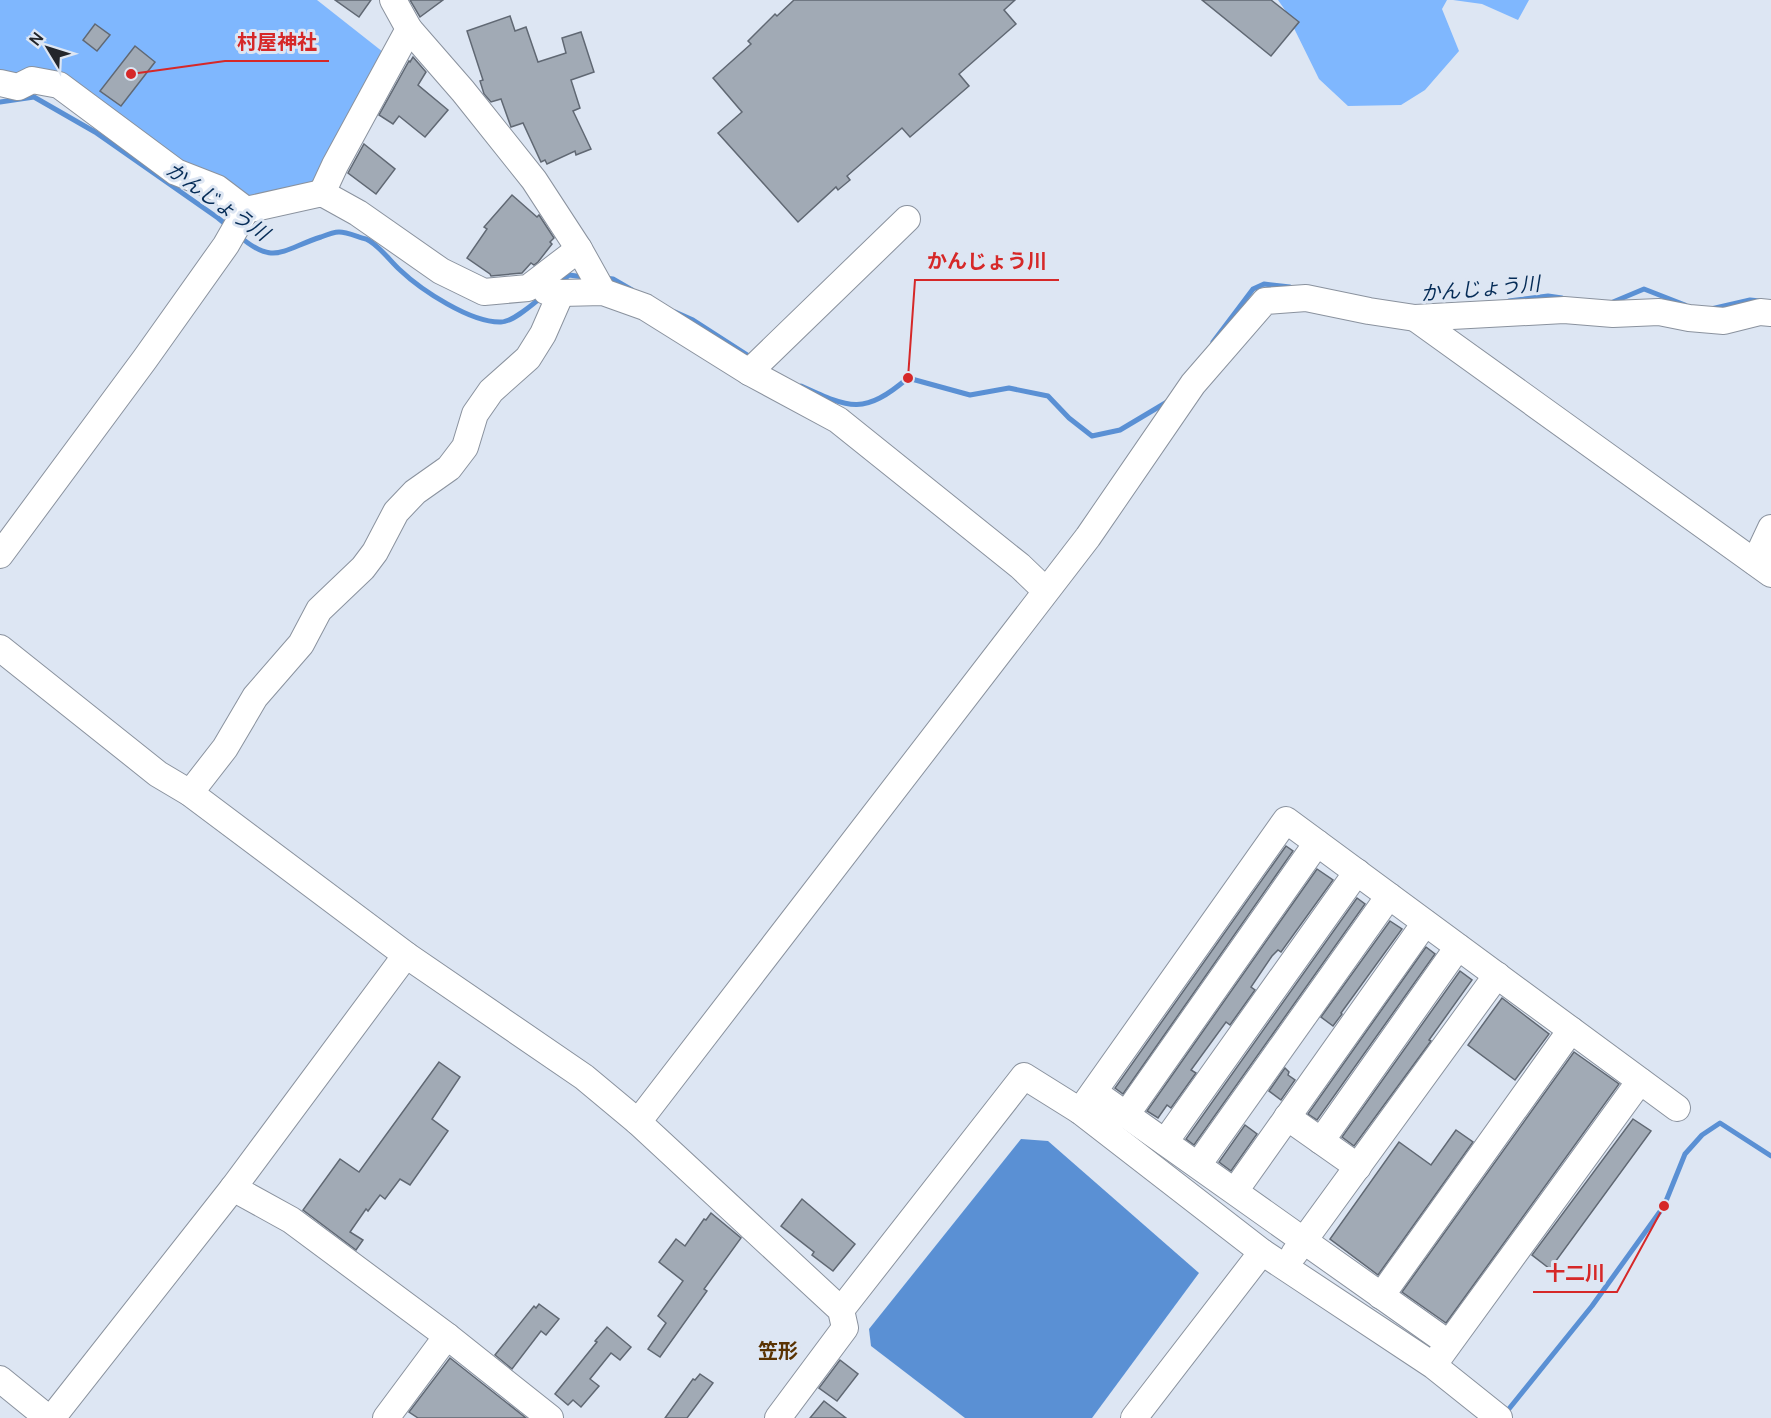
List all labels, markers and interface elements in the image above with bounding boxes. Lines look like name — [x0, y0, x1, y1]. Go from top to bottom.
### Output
north arrow — [18, 18, 78, 78]
callout: 村屋神社 — [225, 23, 329, 61]
text: N — [24, 27, 48, 50]
text: 村屋神社 — [237, 28, 317, 55]
water label: かんじょう川 — [161, 156, 277, 248]
callout: かんじょう川 — [915, 242, 1059, 280]
text: かんじょう川 — [927, 247, 1047, 274]
water label: かんじょう川 — [1419, 269, 1543, 307]
callout: 十二川 — [1533, 1254, 1617, 1292]
text: 十二川 — [1545, 1259, 1605, 1286]
district label: 笠形 — [758, 1337, 798, 1364]

